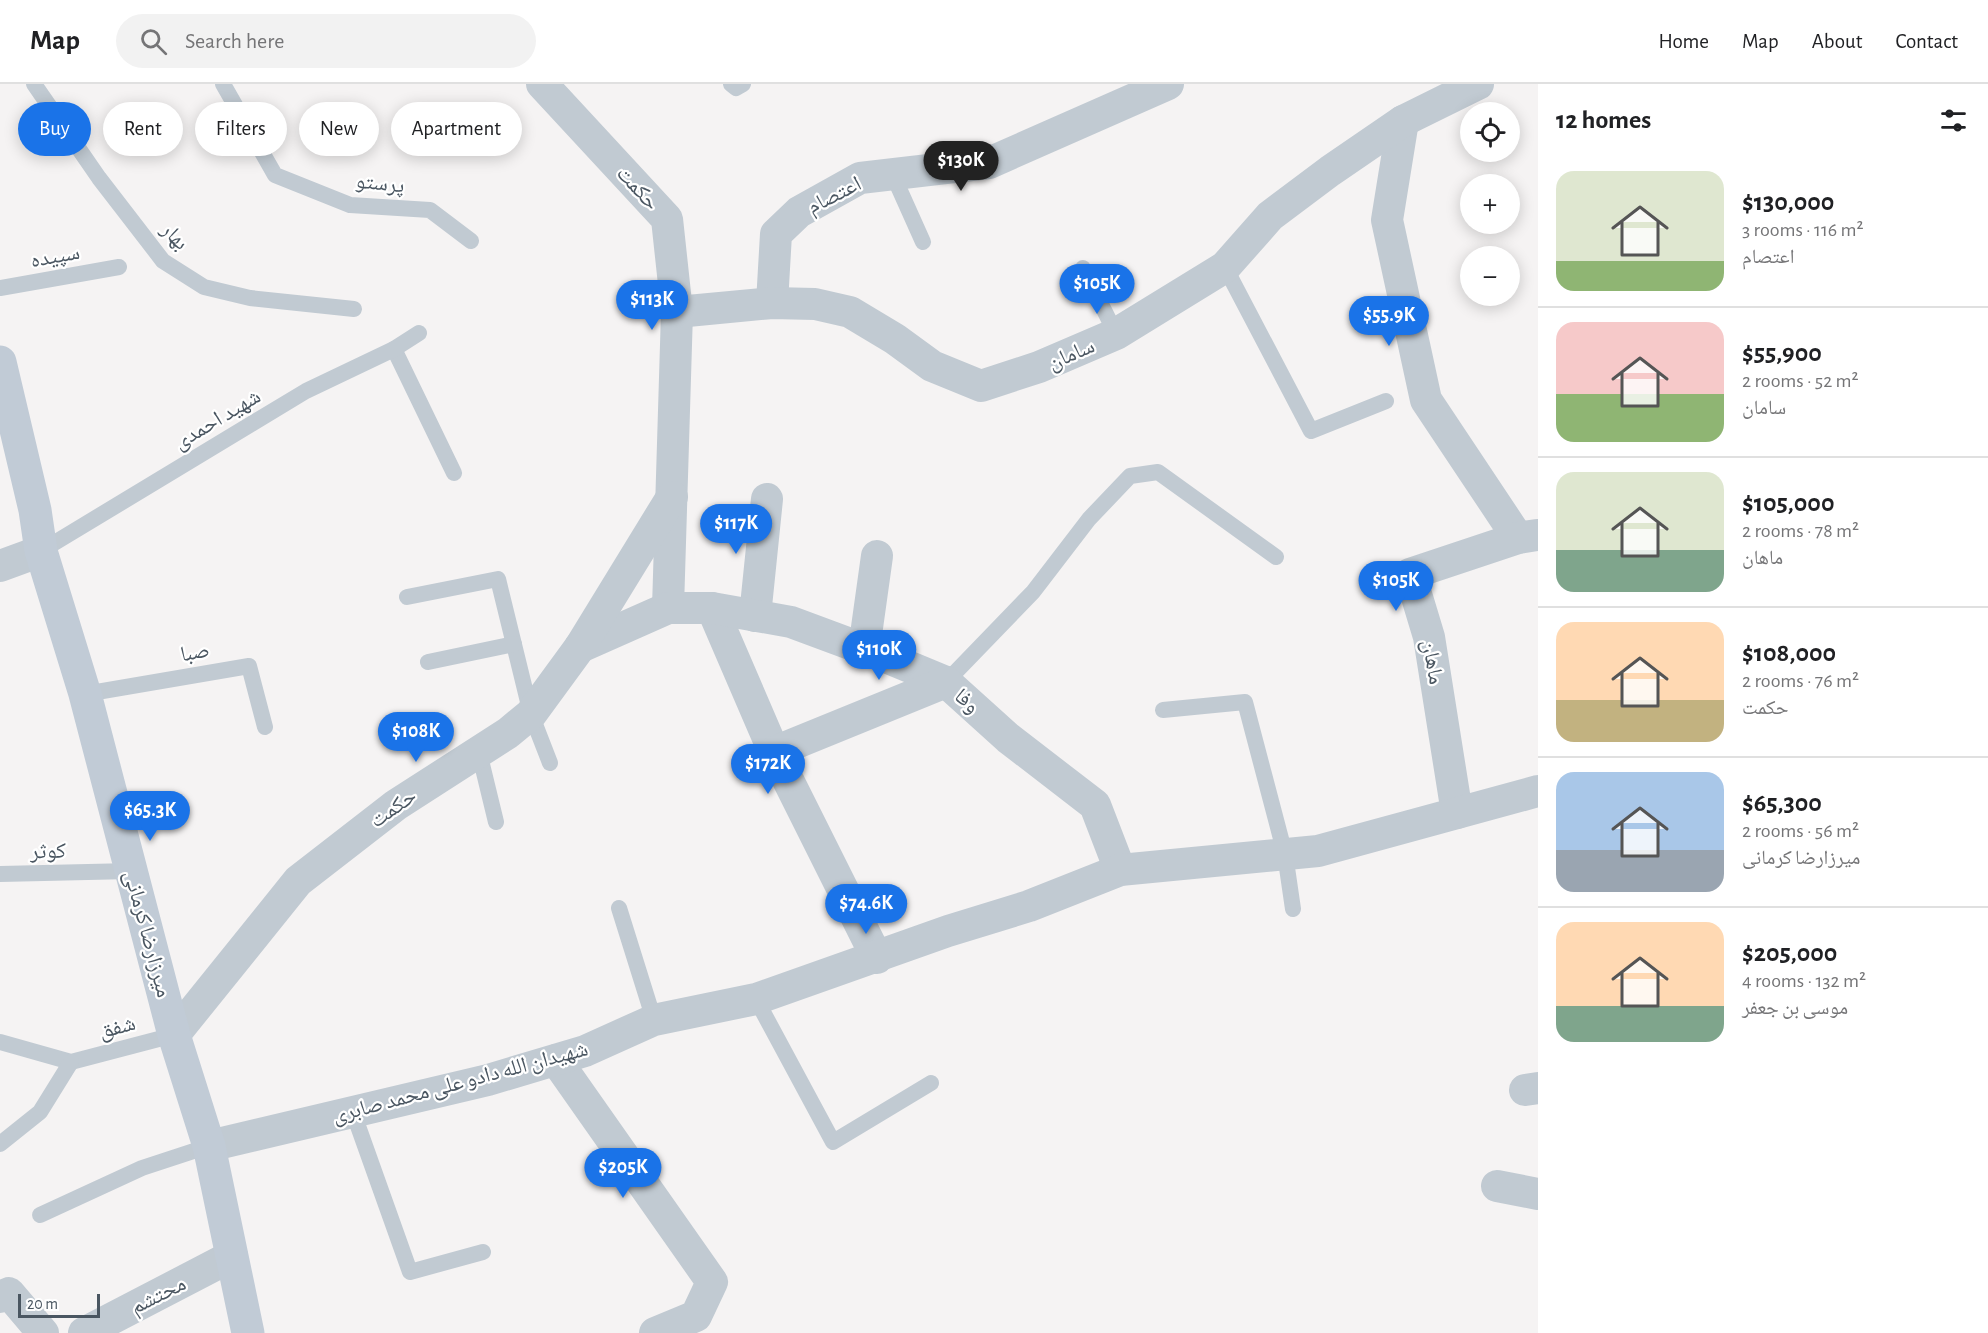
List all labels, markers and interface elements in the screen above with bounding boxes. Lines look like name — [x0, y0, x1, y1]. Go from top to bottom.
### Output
search box — [116, 14, 536, 68]
icon: search — [137, 25, 170, 58]
text: Map — [30, 27, 80, 55]
text: Search here — [185, 30, 284, 52]
text: Home — [1658, 31, 1709, 52]
text: Map — [1742, 31, 1779, 52]
text: About — [1812, 31, 1862, 52]
text: Contact — [1895, 31, 1958, 52]
chip: Buy — [18, 102, 91, 156]
chip: Rent — [103, 102, 183, 156]
chip: Filters — [195, 102, 287, 156]
chip: New — [299, 102, 379, 156]
chip: Apartment — [391, 102, 522, 156]
map controls — [1460, 102, 1520, 306]
button: locate — [1460, 102, 1520, 162]
icon: filters — [1937, 104, 1970, 137]
text: 12 homes — [1556, 107, 1651, 133]
pin: $130K — [919, 141, 1003, 192]
text: $130K — [938, 150, 984, 170]
street label: حکمت — [613, 162, 663, 214]
street label: پرستو — [354, 169, 406, 199]
street label: اعتصام — [803, 172, 866, 221]
button: + — [1460, 174, 1520, 234]
text: $130,000 — [1742, 189, 1834, 215]
icon: home — [1604, 195, 1676, 267]
street label: بهار — [156, 217, 193, 255]
text: 3 rooms · 116 m² — [1742, 220, 1863, 240]
street label: سپیده — [29, 241, 82, 273]
button: − — [1460, 246, 1520, 306]
text: اعتصام — [1742, 247, 1794, 267]
pin: $105K — [1055, 264, 1139, 315]
text: $105K — [1074, 273, 1120, 293]
pin: $113K — [610, 280, 694, 331]
text: $113K — [630, 289, 674, 309]
pin: $55.9K — [1340, 296, 1438, 347]
text: $55.9K — [1363, 305, 1415, 325]
street label: سامان — [1044, 334, 1098, 375]
text: $55,900 — [1742, 340, 1822, 366]
icon: home — [1604, 346, 1676, 418]
text: 2 rooms · 52 m² — [1742, 371, 1859, 391]
street label: شهید احمدی — [170, 385, 265, 455]
text: سامان — [1742, 398, 1786, 418]
text: $105,000 — [1742, 490, 1834, 516]
icon: home — [1604, 496, 1676, 568]
pin: $117K — [694, 504, 778, 555]
text: $117K — [714, 513, 758, 533]
text: 2 rooms · 78 m² — [1742, 521, 1859, 541]
text: ماهان — [1742, 548, 1783, 568]
pin: $105K — [1354, 561, 1438, 612]
text: $105K — [1373, 570, 1419, 590]
pin: $110K — [837, 630, 921, 681]
street label: ماهان — [1416, 638, 1448, 687]
street label: صبا — [179, 639, 211, 666]
text: $110K — [856, 639, 902, 659]
text: $108,000 — [1742, 640, 1836, 666]
icon: home — [1604, 646, 1676, 718]
text: 2 rooms · 76 m² — [1742, 671, 1859, 691]
street label: وفا — [950, 684, 984, 718]
text: حکمت — [1742, 698, 1789, 718]
pin: $108K — [374, 712, 458, 763]
text: $108K — [392, 721, 440, 741]
pin: $172K — [726, 744, 810, 795]
text: $172K — [745, 753, 791, 773]
street label: حکمت — [366, 784, 420, 832]
text: $65,300 — [1742, 790, 1822, 816]
pin: $65.3K — [101, 791, 199, 842]
icon: home — [1604, 796, 1676, 868]
text: $65.3K — [124, 800, 176, 820]
text: 2 rooms · 56 m² — [1742, 821, 1859, 841]
street label: کوثر — [29, 840, 66, 863]
text: میرزارضا کرمانی — [1742, 848, 1860, 868]
street label: میرزارضا کرمانی — [119, 868, 175, 1000]
pin: $74.6K — [817, 884, 915, 935]
text: $74.6K — [839, 893, 893, 913]
text: $205,000 — [1742, 940, 1837, 966]
icon: home — [1604, 946, 1676, 1018]
text: 4 rooms · 132 m² — [1742, 971, 1866, 991]
text: موسی بن جعفر — [1742, 998, 1848, 1018]
street label: شفق — [96, 1012, 138, 1044]
street label: شهیدان الله دادو علی محمد صابری — [330, 1037, 591, 1129]
pin: $205K — [581, 1148, 665, 1199]
text: $205K — [598, 1157, 648, 1177]
street label: محتشم — [127, 1272, 191, 1321]
scale bar — [18, 1291, 100, 1318]
text: 20 m — [27, 1296, 58, 1312]

